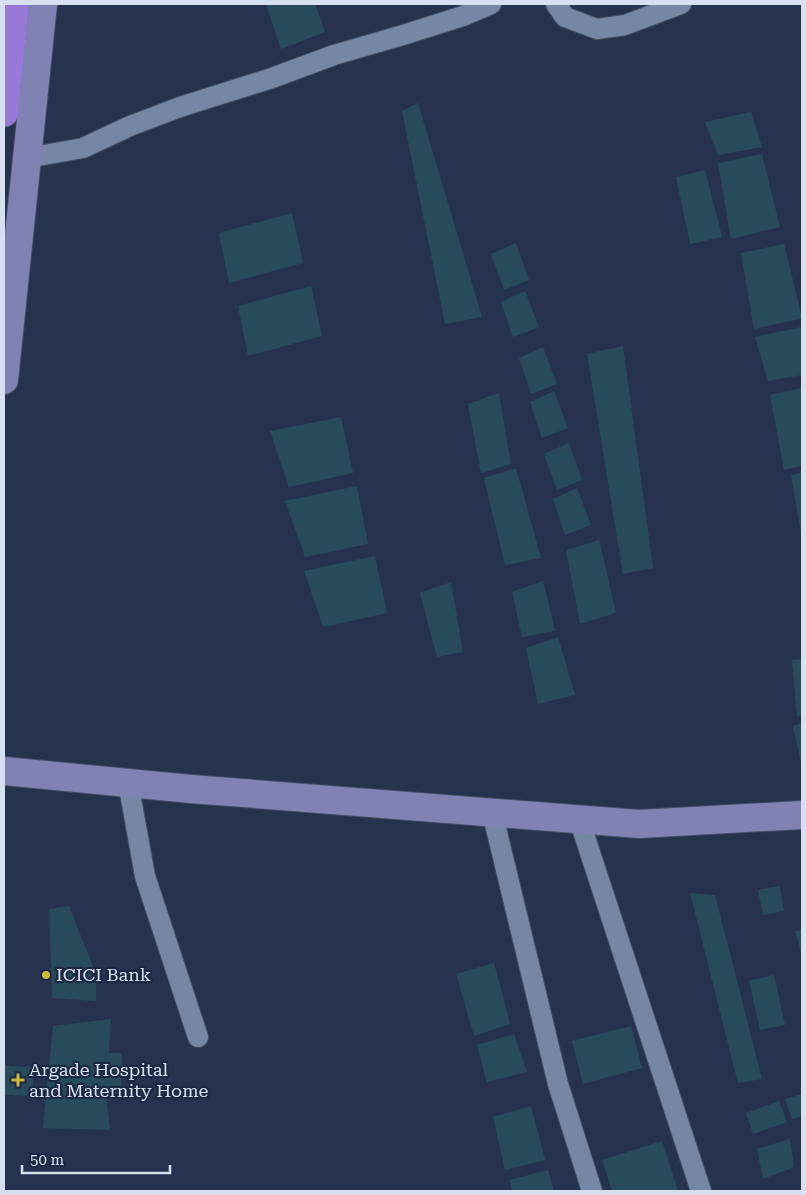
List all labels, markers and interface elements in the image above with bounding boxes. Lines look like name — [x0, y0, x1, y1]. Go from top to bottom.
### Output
place label: ICICI Bank — [56, 964, 151, 985]
marker: ICICI Bank — [40, 969, 52, 981]
place label: Argade Hospital and Maternity Home — [29, 1059, 209, 1101]
marker: Argade Hospital and Maternity Home — [11, 1073, 25, 1087]
scale bar — [22, 1142, 170, 1174]
text: 50 m — [30, 1151, 65, 1169]

